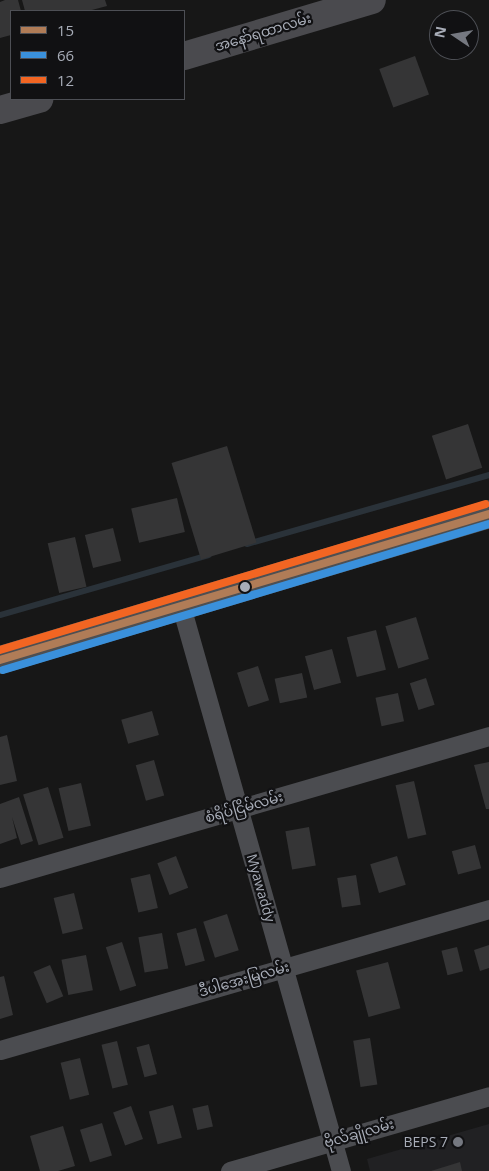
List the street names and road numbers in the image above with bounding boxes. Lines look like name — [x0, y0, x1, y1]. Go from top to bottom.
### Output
street label: အနော်ရထာလမ်း — [213, 9, 313, 55]
street label: စံရိပ်ငြိမ်လမ်း — [203, 788, 285, 826]
street label: Myawaddy — [243, 852, 279, 924]
street label: ဒီပါအေးမြလမ်း — [197, 958, 291, 1000]
street label: ဗိုလ်ချိုလမ်း — [322, 1115, 396, 1151]

